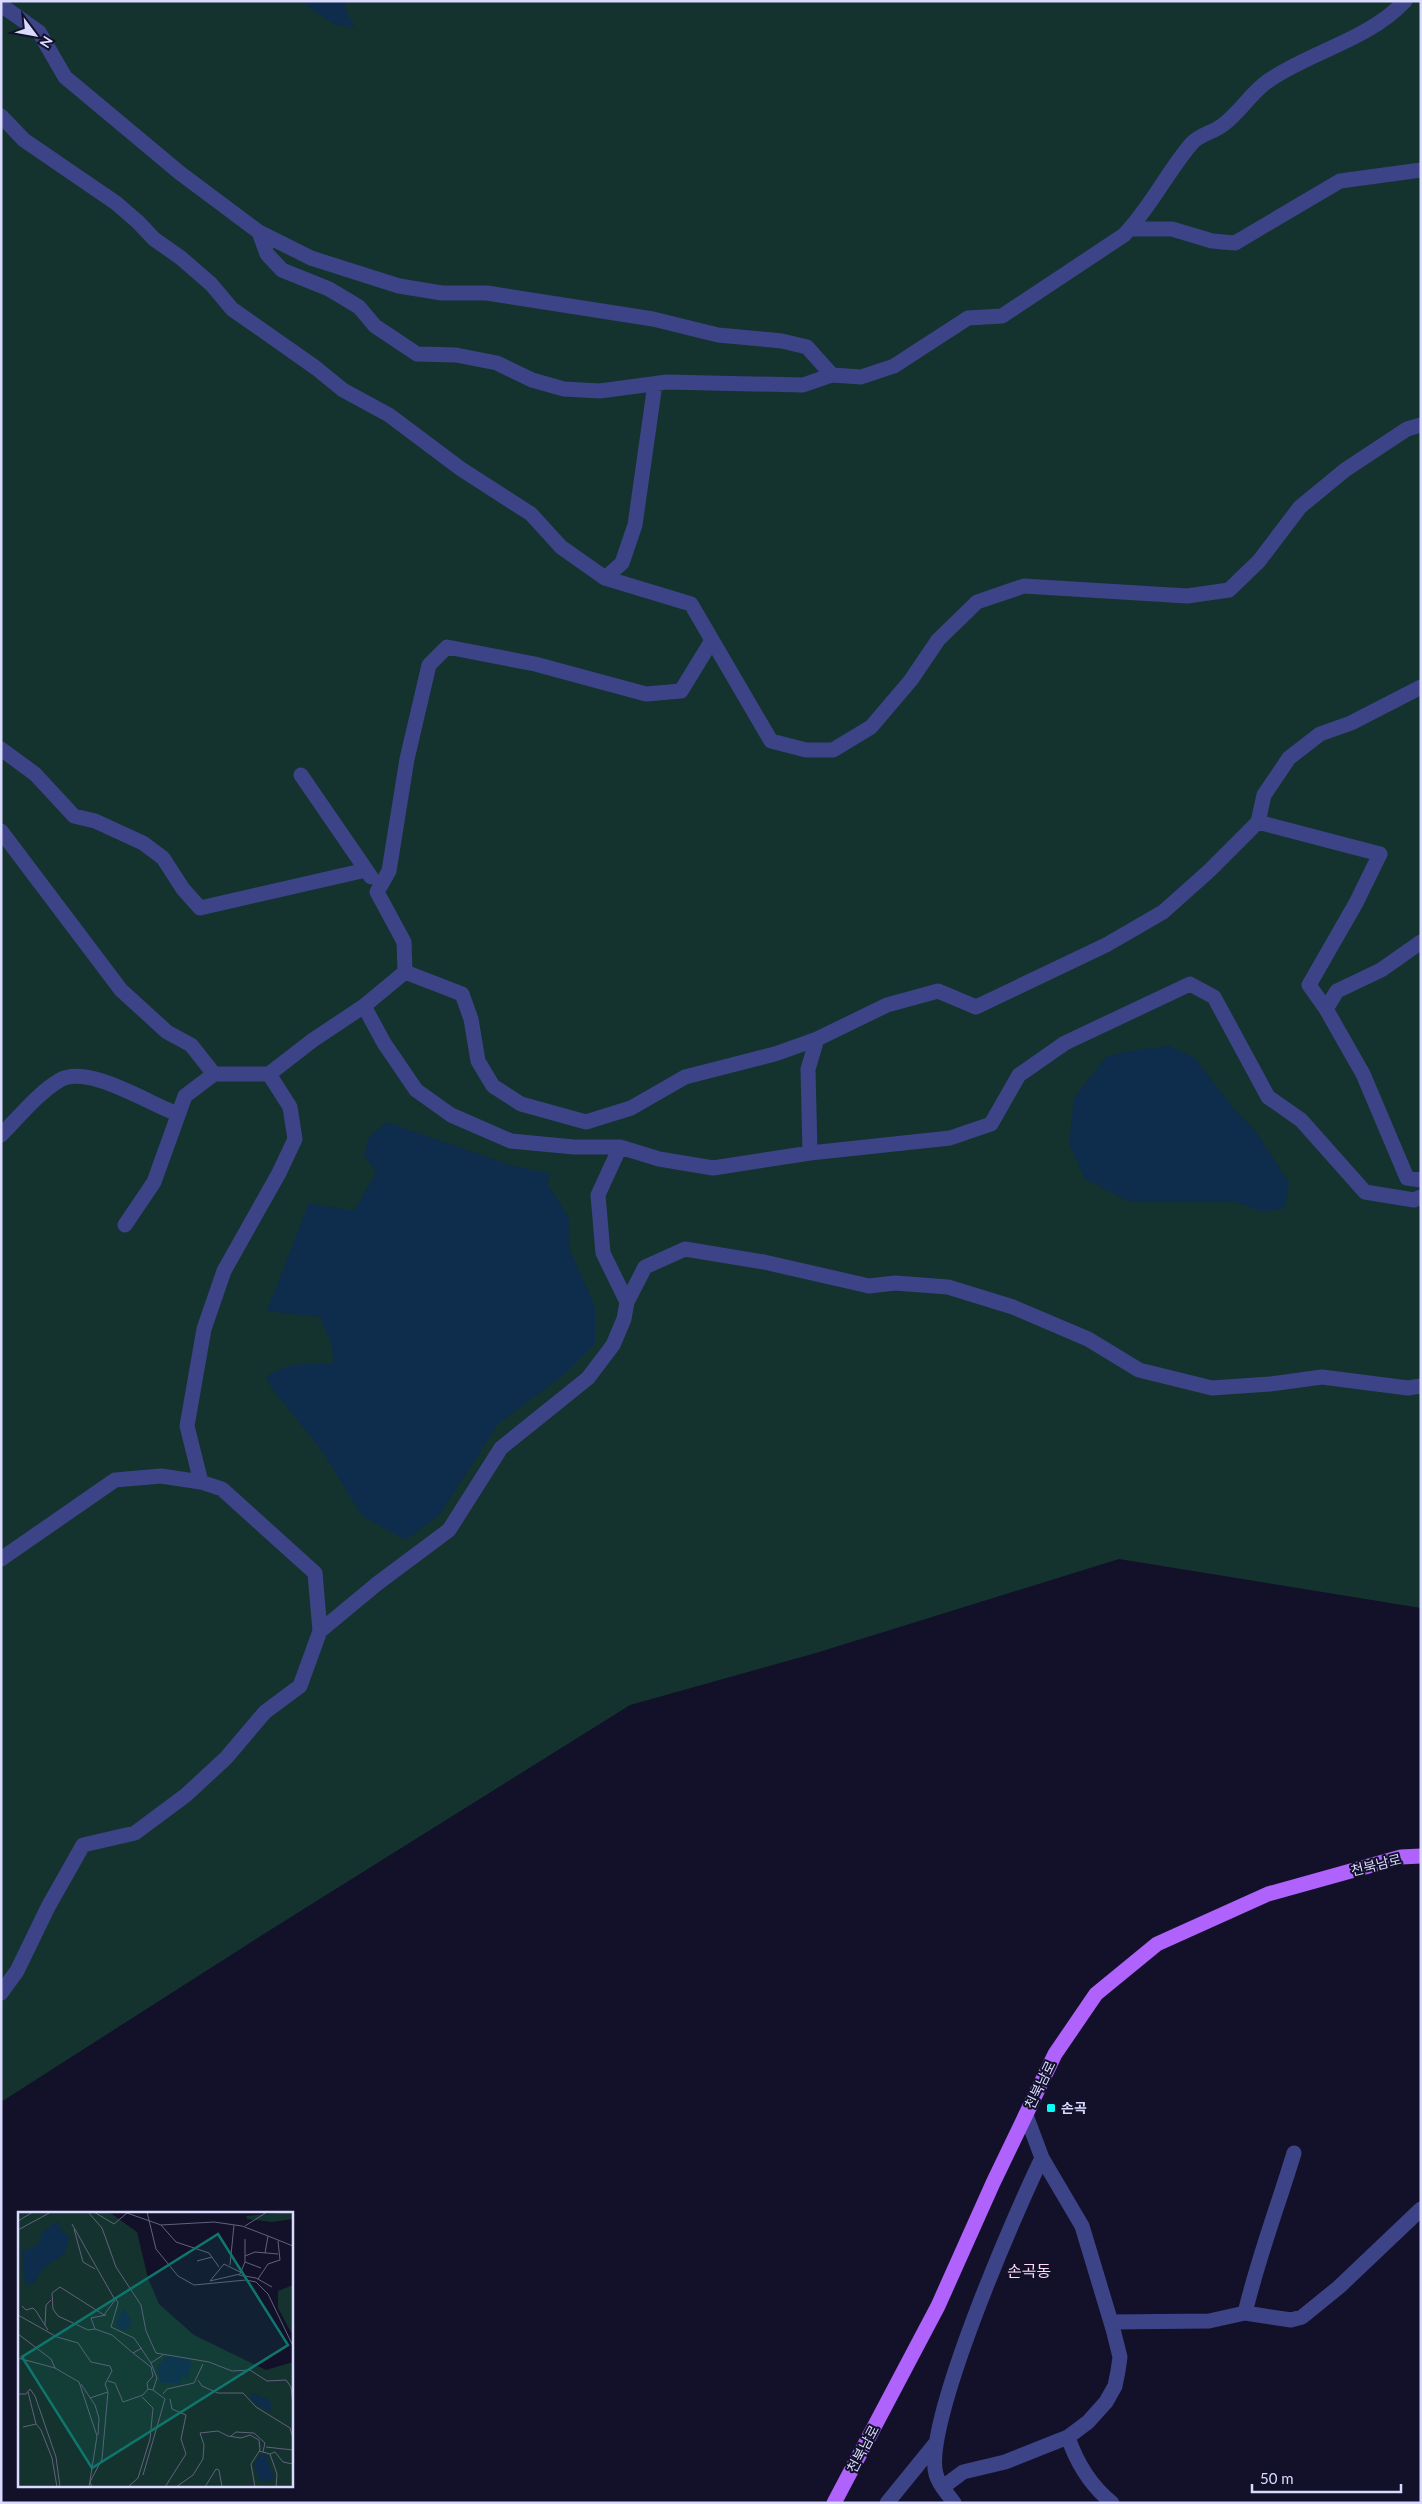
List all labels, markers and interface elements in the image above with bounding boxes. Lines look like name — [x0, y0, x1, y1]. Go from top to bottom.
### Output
north arrow — [10, 10, 60, 60]
text: N — [36, 33, 57, 51]
street label: 천북남로 — [1349, 1850, 1403, 1879]
street label: 천북남로 — [1021, 2058, 1059, 2112]
place label: 손곡 — [1061, 2099, 1087, 2116]
marker: 손곡 — [1045, 2102, 1057, 2114]
inset map — [18, 2212, 292, 2486]
district label: 손곡동 — [1007, 2261, 1051, 2280]
street label: 천북남로 — [843, 2422, 882, 2476]
scale bar — [1252, 2462, 1401, 2494]
text: 50 m — [1260, 2469, 1294, 2487]

